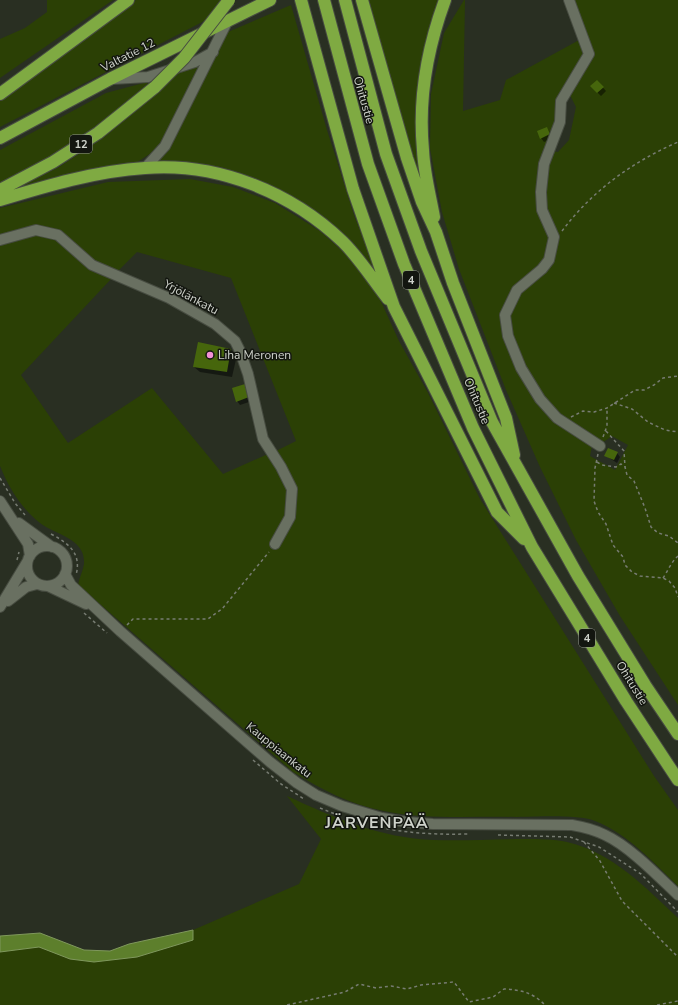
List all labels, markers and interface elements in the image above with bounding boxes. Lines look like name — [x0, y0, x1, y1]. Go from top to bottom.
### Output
street label: Valtatie 12 — [97, 35, 158, 76]
street label: Ohitustie — [350, 74, 378, 126]
road number: 12 — [70, 135, 92, 153]
road number: 4 — [403, 271, 419, 289]
street label: Yrjölänkatu — [160, 275, 221, 318]
place label: Liha Meronen — [218, 347, 291, 363]
marker: Liha Meronen — [205, 350, 215, 360]
street label: Ohitustie — [460, 375, 494, 427]
road number: 4 — [579, 629, 595, 647]
street label: Ohitustie — [612, 658, 652, 708]
street label: Kauppiaankatu — [243, 719, 315, 781]
district label: JÄRVENPÄÄ — [324, 812, 429, 834]

